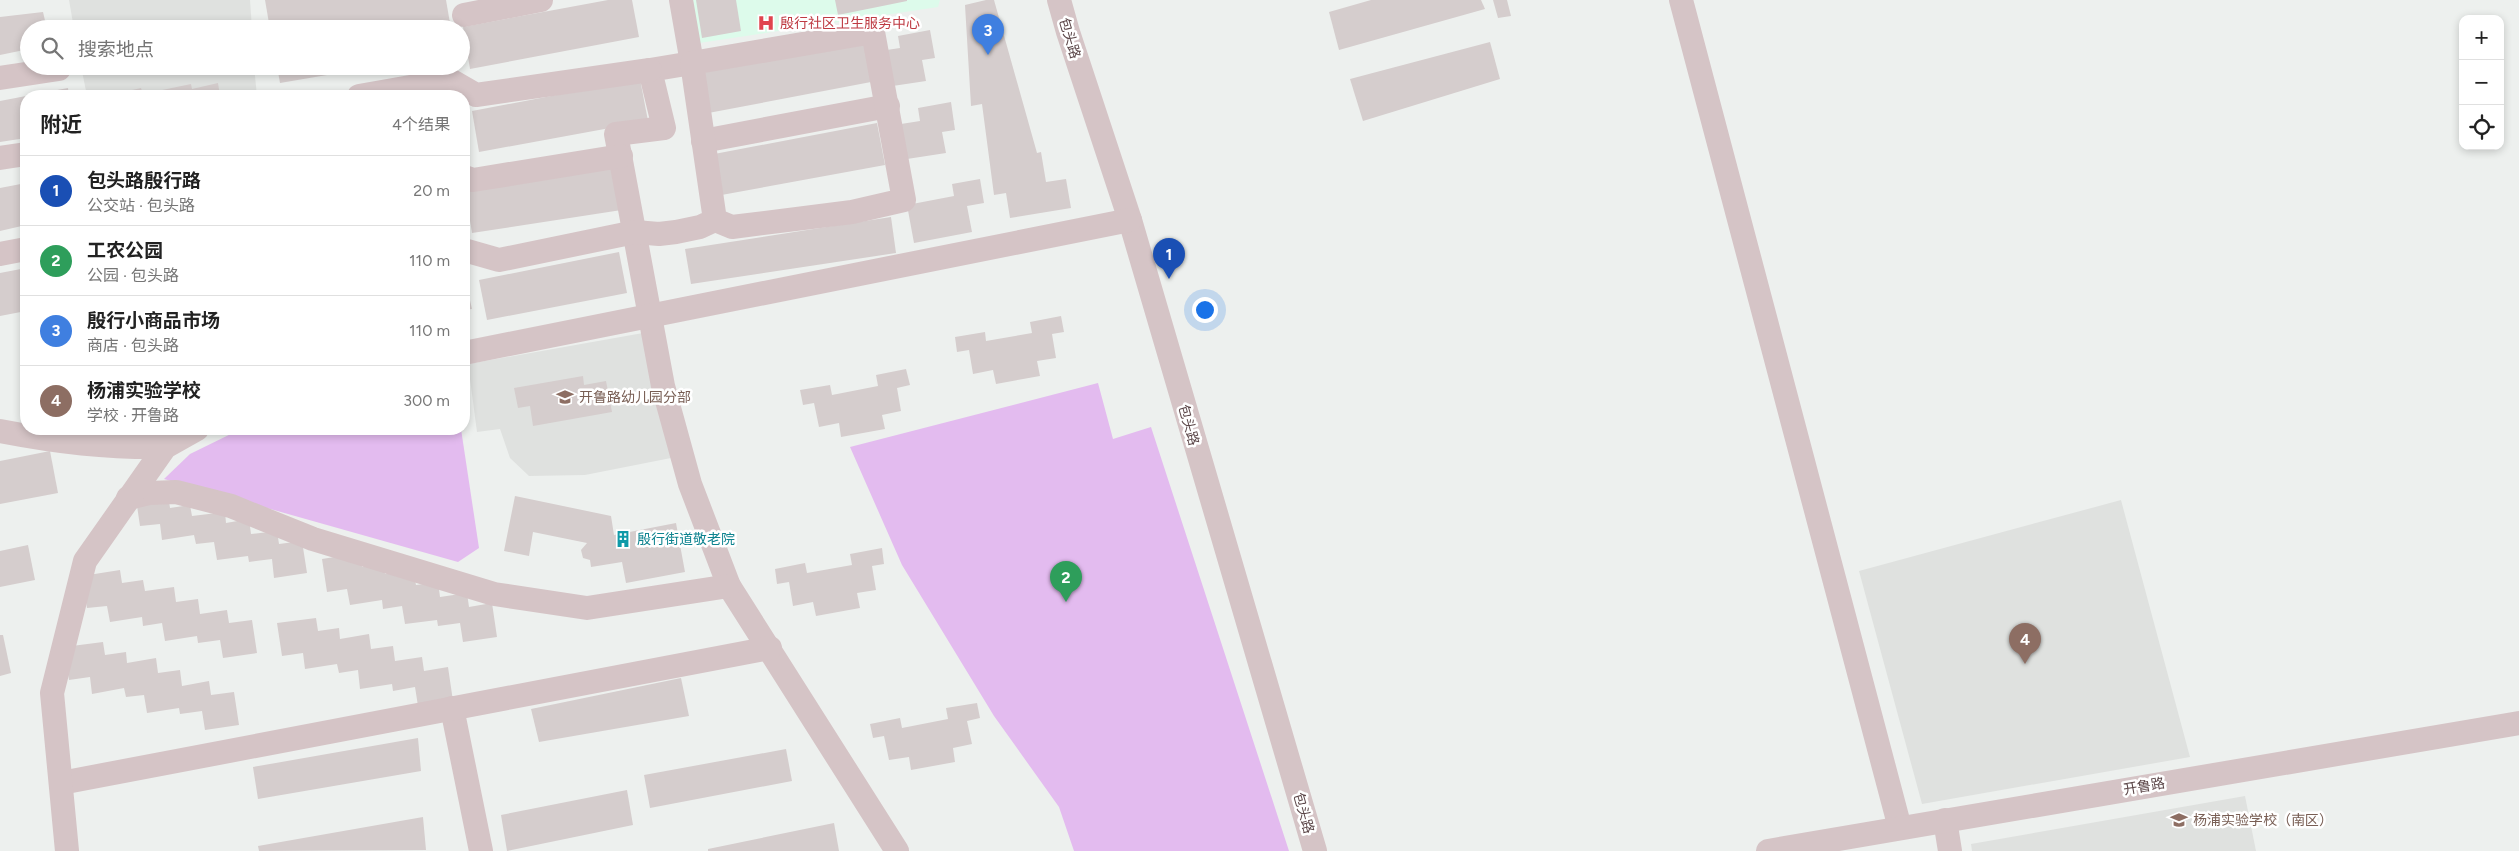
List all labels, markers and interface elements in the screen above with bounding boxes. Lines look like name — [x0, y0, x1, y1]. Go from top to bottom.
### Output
hospital icon: 殷行社区卫生服务中心 — [756, 13, 776, 33]
pin: 3 — [972, 14, 1004, 55]
place label: 殷行社区卫生服务中心 — [780, 15, 920, 32]
map controls — [2459, 15, 2504, 150]
button: + — [2459, 15, 2504, 60]
street label: 包头路 — [1055, 16, 1084, 61]
search box — [20, 20, 470, 75]
icon: search — [38, 34, 66, 62]
text: 搜索地点 — [78, 38, 154, 61]
button: − — [2459, 60, 2504, 105]
button: locate — [2459, 105, 2504, 150]
text: 附近 — [40, 112, 82, 137]
text: 4个结果 — [392, 115, 450, 134]
text: 包头路殷行路 — [87, 169, 201, 192]
text: 1 — [53, 181, 59, 200]
text: 20 m — [413, 181, 450, 200]
text: 公交站 · 包头路 — [87, 196, 195, 215]
pin: 1 — [1153, 238, 1185, 279]
text: 工农公园 — [87, 239, 163, 262]
text: 2 — [51, 251, 61, 270]
text: 110 m — [409, 251, 450, 270]
text: 公园 · 包头路 — [87, 266, 179, 285]
your location — [1192, 297, 1218, 323]
text: 殷行小商品市场 — [87, 309, 220, 332]
text: 3 — [52, 321, 60, 340]
text: 110 m — [409, 321, 450, 340]
text: 商店 · 包头路 — [87, 336, 179, 355]
text: 杨浦实验学校 — [87, 379, 201, 402]
school or university icon: 开鲁路幼儿园分部 — [555, 387, 575, 407]
place label: 开鲁路幼儿园分部 — [579, 389, 691, 406]
text: 4 — [51, 391, 61, 410]
text: 300 m — [403, 391, 450, 410]
street label: 包头路 — [1175, 403, 1202, 448]
text: 学校 · 开鲁路 — [87, 406, 179, 425]
building icon: 殷行街道敬老院 — [613, 529, 633, 549]
place label: 殷行街道敬老院 — [637, 531, 735, 548]
pin: 2 — [1050, 561, 1082, 602]
pin: 4 — [2009, 623, 2041, 664]
street label: 开鲁路 — [2122, 774, 2166, 799]
street label: 包头路 — [1290, 791, 1317, 836]
school or university icon: 杨浦实验学校（南区） — [2169, 810, 2189, 830]
place label: 杨浦实验学校（南区） — [2193, 812, 2333, 829]

